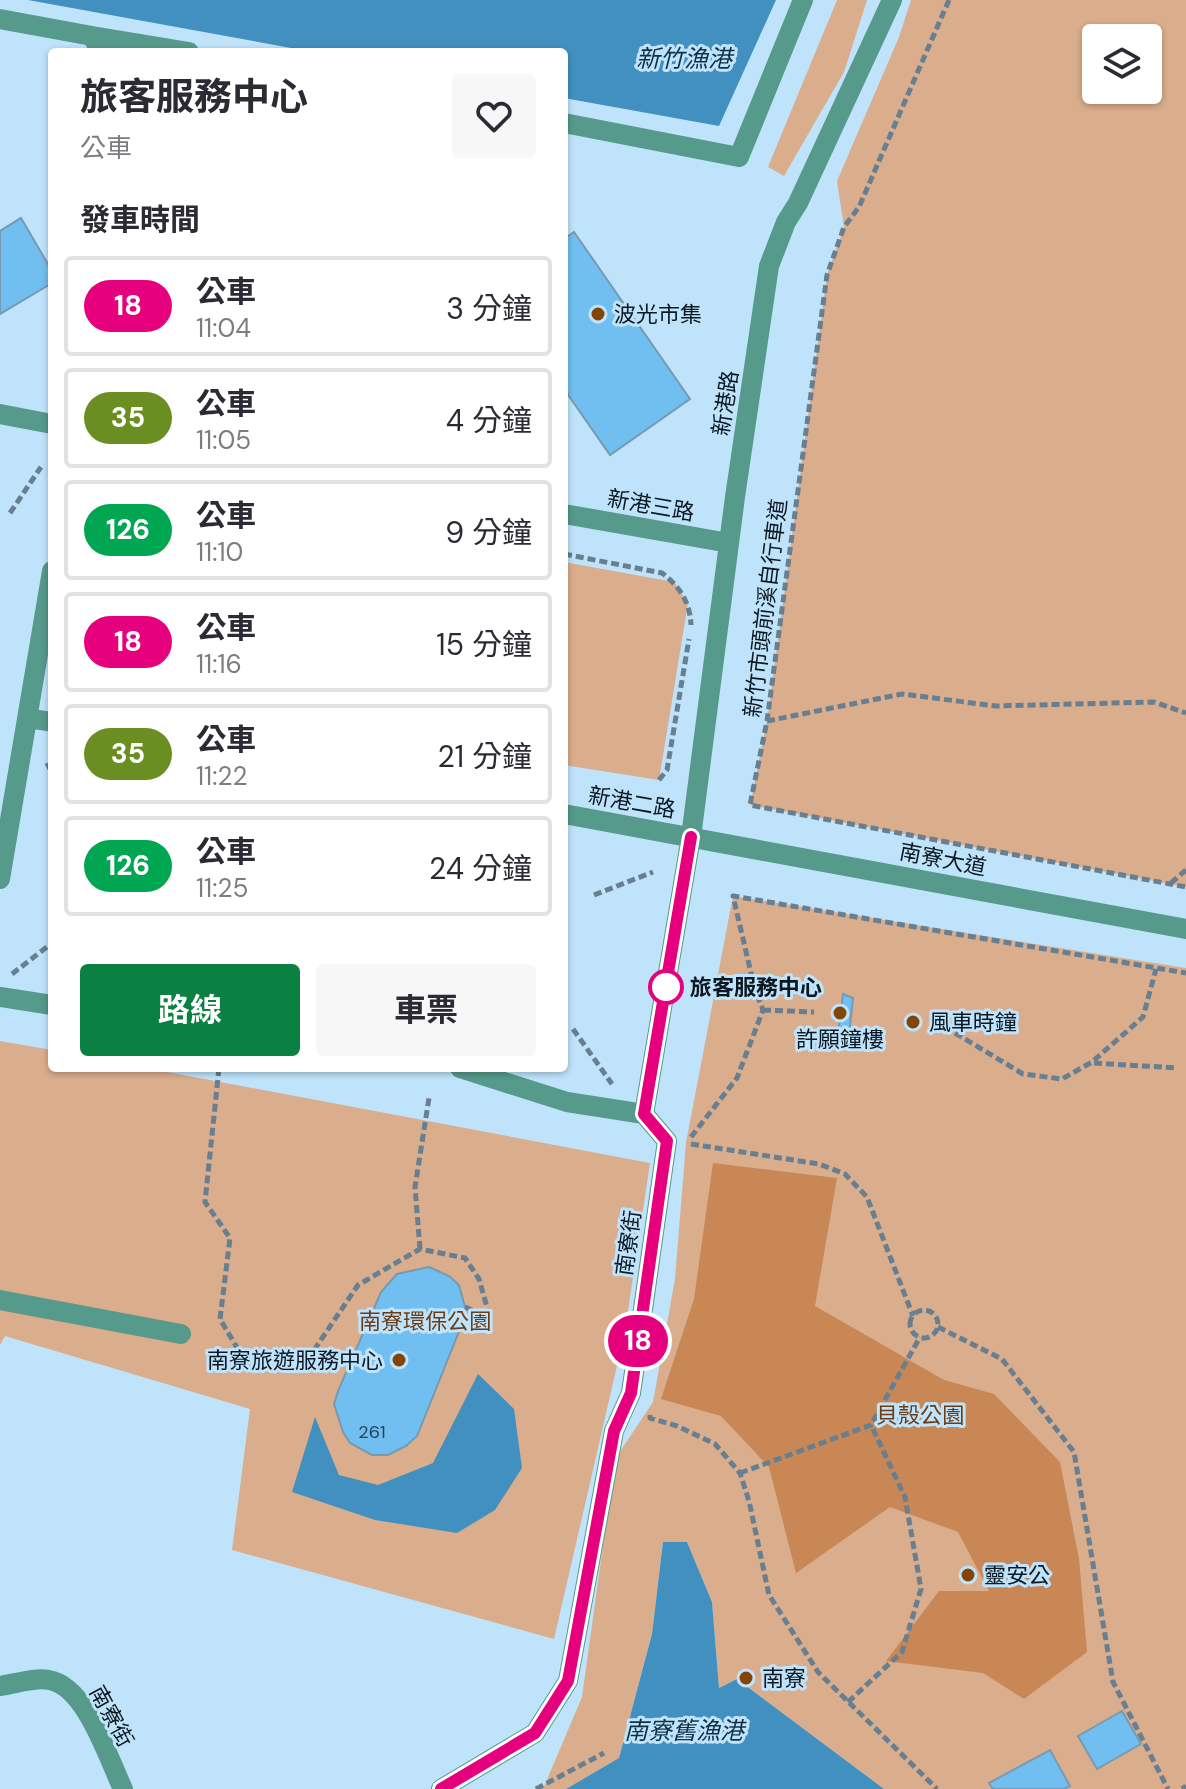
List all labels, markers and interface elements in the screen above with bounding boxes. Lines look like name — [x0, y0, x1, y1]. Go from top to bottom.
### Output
map controls — [1082, 24, 1162, 104]
button: layers — [1082, 24, 1162, 104]
water label: 新竹漁港 — [636, 43, 735, 74]
text: 旅客服務中心 — [80, 72, 308, 122]
button: heart — [452, 74, 536, 158]
text: 公車 — [80, 131, 132, 165]
text: 發車時間 — [80, 200, 200, 239]
text: 公車 — [196, 272, 256, 311]
text: 18 — [114, 287, 142, 324]
text: 3 分鐘 — [446, 289, 532, 328]
place label: 波光市集 — [614, 300, 702, 329]
marker: 波光市集 — [589, 305, 607, 323]
text: 11:04 — [196, 311, 251, 345]
street label: 新港路 — [706, 368, 745, 438]
text: 公車 — [196, 384, 256, 423]
text: 35 — [111, 399, 145, 436]
text: 4 分鐘 — [446, 401, 532, 440]
text: 11:05 — [196, 423, 251, 457]
street label: 新港三路 — [605, 484, 697, 527]
text: 公車 — [196, 496, 256, 535]
street label: 新竹市頭前溪自行車道 — [738, 497, 793, 719]
text: 126 — [106, 511, 150, 548]
text: 9 分鐘 — [445, 513, 532, 552]
text: 11:10 — [196, 535, 243, 569]
text: 公車 — [196, 608, 256, 647]
text: 18 — [114, 623, 142, 660]
text: 15 分鐘 — [436, 625, 532, 664]
text: 11:16 — [196, 647, 242, 681]
text: 公車 — [196, 720, 256, 759]
text: 35 — [111, 735, 145, 772]
text: 21 分鐘 — [437, 737, 532, 776]
text: 11:22 — [196, 759, 247, 793]
street label: 新港二路 — [586, 781, 678, 824]
text: 公車 — [196, 832, 256, 871]
street label: 南寮大道 — [897, 837, 989, 882]
text: 126 — [106, 847, 150, 884]
text: 24 分鐘 — [429, 849, 532, 888]
text: 11:25 — [196, 871, 248, 905]
button: 路線 — [80, 964, 300, 1056]
button: 車票 — [316, 964, 536, 1056]
marker: 旅客服務中心 — [649, 970, 683, 1004]
place label: 旅客服務中心 — [690, 973, 822, 1002]
marker: 許願鐘樓 — [831, 1004, 849, 1022]
place label: 風車時鐘 — [929, 1008, 1017, 1037]
marker: 風車時鐘 — [904, 1013, 922, 1031]
place label: 許願鐘樓 — [796, 1025, 884, 1054]
street label: 南寮街 — [610, 1208, 647, 1278]
park label: 南寮環保公園 — [359, 1307, 491, 1336]
line badge: 18 — [602, 1315, 674, 1367]
text: 18 — [624, 1322, 652, 1359]
place label: 南寮旅遊服務中心 — [207, 1346, 383, 1375]
marker: 南寮旅遊服務中心 — [390, 1351, 408, 1369]
park label: 貝殼公園 — [876, 1401, 964, 1430]
house number: 261 — [358, 1420, 386, 1444]
place label: 靈安公 — [984, 1561, 1050, 1590]
marker: 靈安公 — [959, 1566, 977, 1584]
place label: 南寮 — [762, 1664, 806, 1693]
marker: 南寮 — [737, 1669, 755, 1687]
street label: 南寮街 — [83, 1680, 140, 1752]
water label: 南寮舊漁港 — [624, 1715, 747, 1746]

